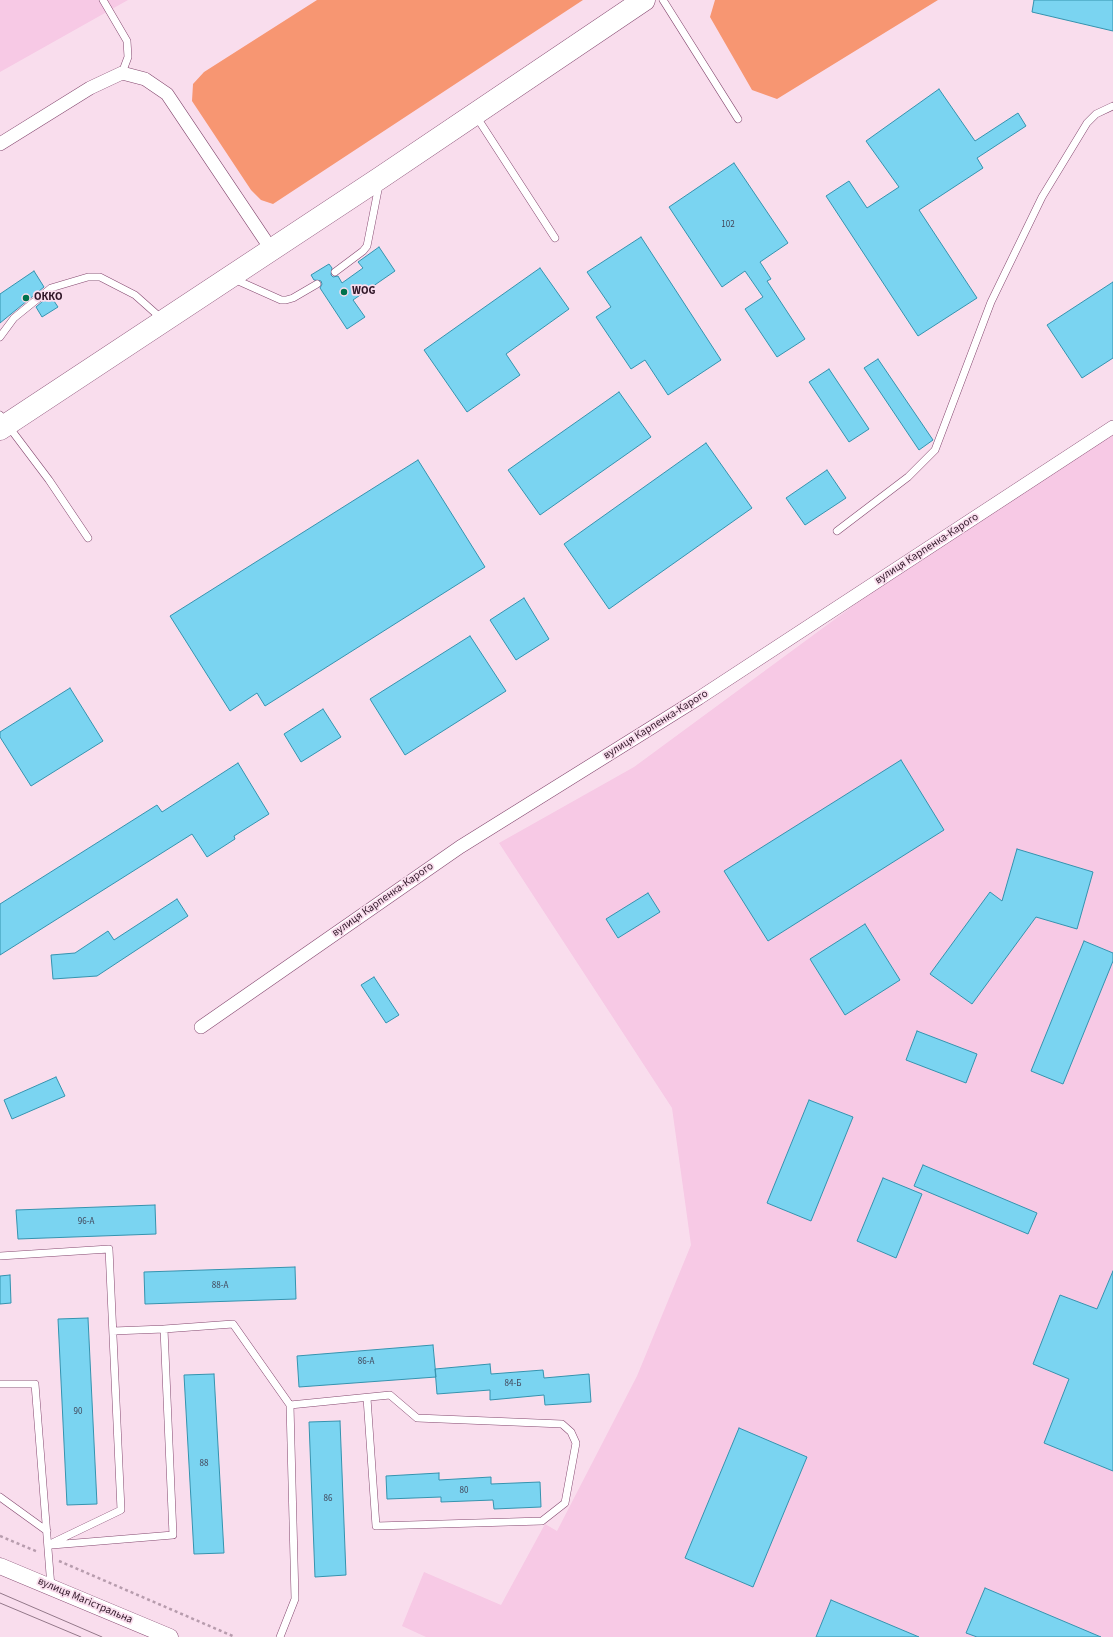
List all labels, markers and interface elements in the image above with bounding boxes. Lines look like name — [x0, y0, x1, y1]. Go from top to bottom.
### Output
house number: 102 — [721, 220, 735, 230]
place label: WOG — [352, 285, 375, 299]
marker: WOG — [339, 287, 349, 297]
place label: ОККО — [34, 291, 62, 305]
marker: ОККО — [21, 293, 31, 303]
street label: вулиця Карпенка-Карого — [873, 511, 981, 587]
street label: вулиця Карпенка-Карого — [601, 687, 711, 763]
street label: вулиця Карпенка-Карого — [330, 860, 436, 940]
house number: 96-А — [78, 1217, 94, 1227]
house number: 88-А — [212, 1281, 228, 1291]
house number: 86-А — [358, 1357, 374, 1367]
house number: 84-Б — [505, 1379, 521, 1389]
house number: 90 — [74, 1407, 82, 1417]
house number: 88 — [200, 1459, 208, 1469]
house number: 80 — [460, 1486, 468, 1496]
house number: 86 — [324, 1494, 332, 1504]
street label: вулиця Магістральна — [36, 1575, 134, 1627]

